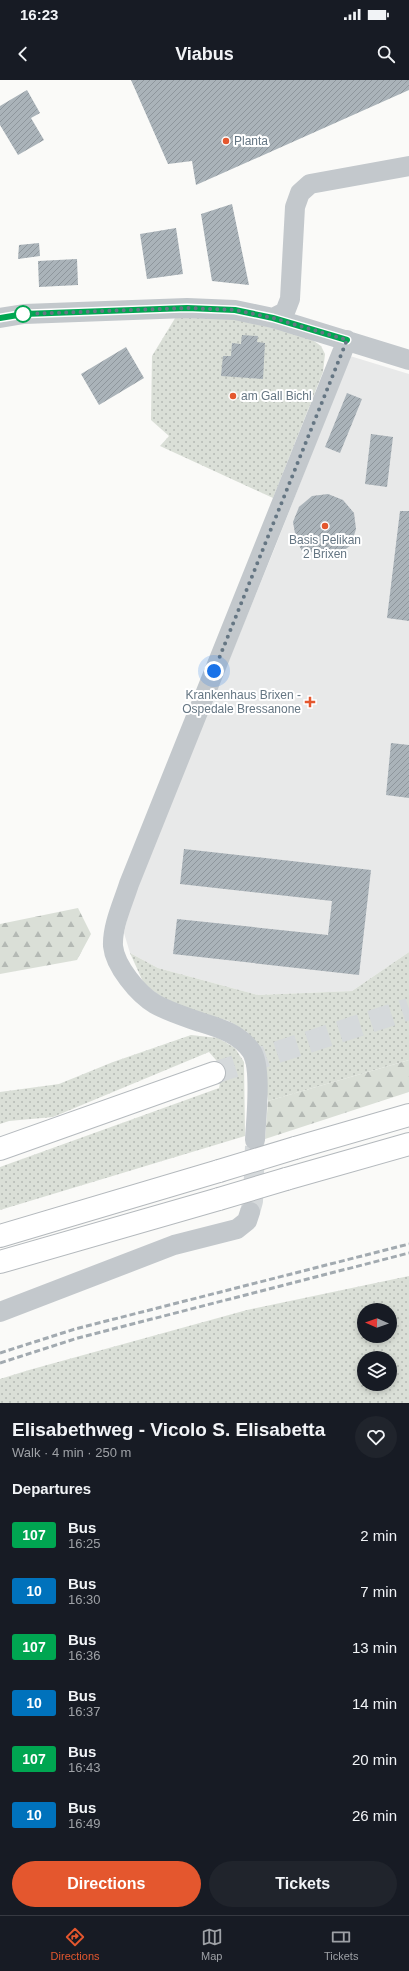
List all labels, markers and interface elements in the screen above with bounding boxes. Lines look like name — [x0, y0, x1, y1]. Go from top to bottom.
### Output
text: 16:23 — [20, 6, 58, 23]
icon: back — [12, 43, 34, 65]
icon: search — [375, 43, 397, 65]
text: Viabus — [175, 44, 234, 64]
place label: Planta — [234, 134, 268, 148]
marker: Planta — [221, 136, 231, 146]
unlabelled marker — [14, 305, 32, 323]
place label: am Gall Bichl — [241, 389, 312, 403]
marker: am Gall Bichl — [228, 391, 238, 401]
marker: Basis Pelikan 2 Brixen — [320, 521, 330, 531]
place label: Basis Pelikan 2 Brixen — [289, 533, 361, 561]
your location — [204, 661, 224, 681]
place label: Krankenhaus Brixen - Ospedale Bressanone — [182, 688, 301, 716]
marker: Krankenhaus Brixen - Ospedale Bressanone — [304, 696, 316, 708]
north arrow — [357, 1303, 397, 1343]
map controls — [357, 1303, 397, 1391]
button: layers — [357, 1351, 397, 1391]
button: heart — [355, 1416, 397, 1458]
text: Elisabethweg - Vicolo S. Elisabetta — [12, 1419, 325, 1440]
text: Walk · 4 min · 250 m — [12, 1445, 131, 1460]
text: Departures — [12, 1480, 91, 1497]
text: Bus — [68, 1519, 96, 1536]
text: 107 — [22, 1527, 46, 1543]
text: 2 min — [360, 1527, 397, 1544]
text: 16:25 — [68, 1536, 101, 1551]
text: Bus — [68, 1575, 96, 1592]
text: 10 — [26, 1583, 42, 1599]
text: 7 min — [360, 1583, 397, 1600]
text: 16:30 — [68, 1592, 101, 1607]
text: Bus — [68, 1631, 96, 1648]
text: 107 — [22, 1639, 46, 1655]
text: 13 min — [352, 1639, 397, 1656]
text: 16:36 — [68, 1648, 101, 1663]
text: Bus — [68, 1687, 96, 1704]
text: 10 — [26, 1695, 42, 1711]
text: 14 min — [352, 1695, 397, 1712]
text: 16:37 — [68, 1704, 101, 1719]
text: Bus — [68, 1743, 96, 1760]
text: 107 — [22, 1751, 46, 1767]
text: 20 min — [352, 1751, 397, 1768]
text: 16:43 — [68, 1760, 101, 1775]
text: Bus — [68, 1799, 96, 1816]
text: 10 — [26, 1807, 42, 1823]
text: 26 min — [352, 1807, 397, 1824]
text: 16:49 — [68, 1816, 101, 1831]
button: Directions — [12, 1861, 201, 1907]
button: Tickets — [209, 1861, 397, 1907]
tab: Directions — [51, 1926, 100, 1962]
tab: Map — [201, 1926, 223, 1962]
tab: Tickets — [324, 1926, 358, 1962]

